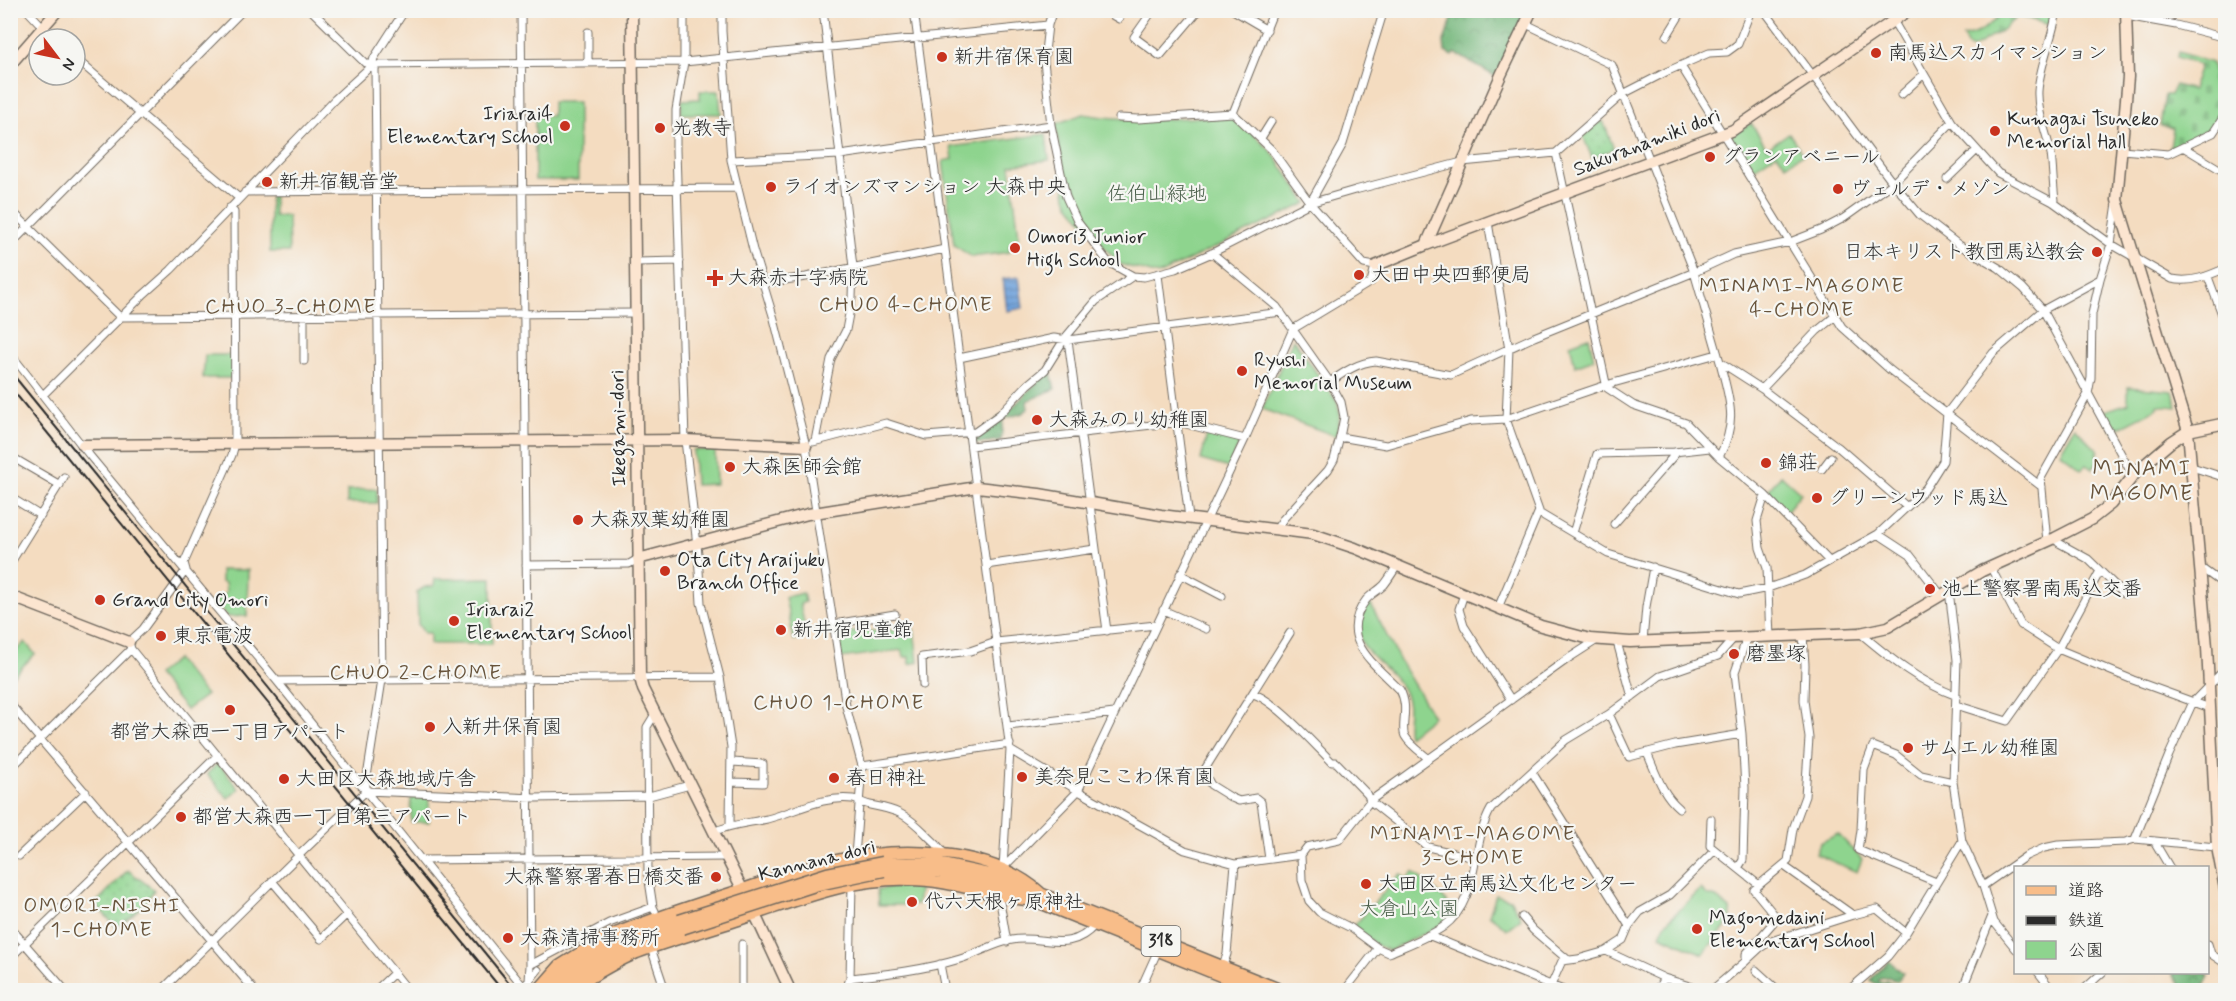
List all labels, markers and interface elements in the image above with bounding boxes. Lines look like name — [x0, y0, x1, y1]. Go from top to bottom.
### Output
north arrow — [27, 27, 87, 87]
place label: 南馬込スカイマンション — [1888, 40, 2107, 67]
place label: 新井宿保育園 — [954, 44, 1074, 71]
marker: 南馬込スカイマンション — [1869, 46, 1883, 60]
marker: 新井宿保育園 — [935, 50, 949, 64]
text: N — [57, 54, 80, 74]
place label: Iriarai4 Elementary School — [387, 101, 553, 151]
street label: Sakuranamiki dori — [1570, 103, 1724, 183]
place label: Kumagai Tsuneko Memorial Hall — [2007, 106, 2159, 156]
place label: 光教寺 — [672, 115, 732, 142]
marker: Iriarai4 Elementary School — [558, 119, 572, 133]
marker: 光教寺 — [653, 121, 667, 135]
marker: Kumagai Tsuneko Memorial Hall — [1988, 124, 2002, 138]
place label: グランアベニール — [1722, 144, 1880, 171]
marker: グランアベニール — [1703, 150, 1717, 164]
place label: 新井宿観音堂 — [279, 169, 399, 196]
place label: ライオンズマンション 大森中央 — [783, 174, 1066, 201]
marker: 新井宿観音堂 — [260, 175, 274, 189]
place label: ヴェルデ・メゾン — [1850, 176, 2010, 203]
marker: ライオンズマンション 大森中央 — [764, 180, 778, 194]
park label: 佐伯山緑地 — [1107, 181, 1207, 208]
marker: ヴェルデ・メゾン — [1831, 182, 1845, 196]
place label: Omori3 Junior High School — [1027, 224, 1147, 276]
place label: 日本キリスト教団馬込教会 — [1843, 239, 2085, 266]
marker: Omori3 Junior High School — [1008, 241, 1022, 255]
marker: 日本キリスト教団馬込教会 — [2090, 245, 2104, 259]
place label: 大田中央四郵便局 — [1371, 262, 1531, 289]
place label: 大森赤十字病院 — [728, 265, 868, 292]
marker: 大田中央四郵便局 — [1352, 268, 1366, 282]
marker: 大森赤十字病院 — [706, 269, 724, 287]
district label: MINAMI-MAGOME 4-CHOME — [1699, 272, 1905, 324]
district label: CHUO 4-CHOME — [819, 291, 993, 319]
district label: CHUO 3-CHOME — [205, 293, 377, 321]
place label: Ryushi Memorial Museum — [1254, 347, 1412, 397]
marker: Ryushi Memorial Museum — [1235, 364, 1249, 378]
street label: Ikegami-dori — [604, 369, 636, 487]
place label: 大森みのり幼稚園 — [1049, 407, 1209, 434]
marker: 大森みのり幼稚園 — [1030, 413, 1044, 427]
place label: 錦荘 — [1778, 450, 1818, 477]
place label: 大森医師会館 — [742, 454, 862, 481]
district label: MINAMI MAGOME — [2090, 455, 2194, 508]
marker: 錦荘 — [1759, 456, 1773, 470]
marker: 大森医師会館 — [723, 460, 737, 474]
place label: グリーンウッド馬込 — [1829, 485, 2008, 512]
marker: グリーンウッド馬込 — [1810, 491, 1824, 505]
place label: 大森双葉幼稚園 — [590, 507, 730, 534]
marker: 大森双葉幼稚園 — [571, 513, 585, 527]
place label: Ota City Araijuku Branch Office — [677, 547, 825, 597]
marker: Ota City Araijuku Branch Office — [658, 564, 672, 578]
place label: 池上警察署南馬込交番 — [1942, 576, 2142, 603]
marker: 池上警察署南馬込交番 — [1923, 582, 1937, 596]
place label: Grand City Omori — [112, 587, 268, 614]
marker: Grand City Omori — [93, 593, 107, 607]
place label: Iriarai2 Elementary School — [466, 597, 632, 647]
marker: Iriarai2 Elementary School — [447, 614, 461, 628]
place label: 新井宿児童館 — [793, 617, 913, 644]
place label: 東京電波 — [173, 623, 253, 650]
marker: 新井宿児童館 — [774, 623, 788, 637]
marker: 東京電波 — [154, 629, 168, 643]
place label: 磨墨塚 — [1746, 641, 1806, 668]
marker: 磨墨塚 — [1727, 647, 1741, 661]
district label: CHUO 2-CHOME — [330, 659, 502, 687]
district label: CHUO 1-CHOME — [753, 689, 925, 717]
marker: 都営大森西一丁目アパート — [223, 703, 237, 717]
place label: 入新井保育園 — [442, 714, 562, 741]
place label: 都営大森西一丁目アパート — [111, 719, 349, 746]
marker: 入新井保育園 — [423, 720, 437, 734]
place label: サムエル幼稚園 — [1920, 735, 2059, 762]
marker: サムエル幼稚園 — [1901, 741, 1915, 755]
place label: 美奈見ここわ保育園 — [1034, 764, 1214, 791]
place label: 春日神社 — [846, 765, 926, 792]
place label: 大田区大森地域庁舎 — [296, 766, 476, 793]
marker: 美奈見ここわ保育園 — [1015, 770, 1029, 784]
marker: 春日神社 — [827, 771, 841, 785]
marker: 大田区大森地域庁舎 — [277, 772, 291, 786]
place label: 都営大森西一丁目第三アパート — [193, 804, 472, 831]
marker: 都営大森西一丁目第三アパート — [174, 810, 188, 824]
district label: MINAMI-MAGOME 3-CHOME — [1370, 820, 1576, 872]
street label: Kannana dori — [756, 833, 878, 889]
place label: 大森警察署春日橋交番 — [504, 864, 704, 891]
legend — [2014, 866, 2209, 974]
marker: 大森警察署春日橋交番 — [709, 870, 723, 884]
place label: 大田区立南馬込文化センター — [1378, 871, 1637, 898]
marker: 大田区立南馬込文化センター — [1359, 877, 1373, 891]
text: 道路 — [2068, 879, 2104, 903]
place label: 代六天根ヶ原神社 — [924, 889, 1084, 916]
district label: OMORI-NISHI 1-CHOME — [23, 892, 181, 944]
marker: 代六天根ヶ原神社 — [905, 895, 919, 909]
park label: 大倉山公園 — [1359, 896, 1459, 923]
place label: Magomedaini Elementary School — [1709, 905, 1875, 955]
text: 鉄道 — [2068, 909, 2104, 933]
marker: Magomedaini Elementary School — [1690, 922, 1704, 936]
place label: 大森清掃事務所 — [520, 925, 660, 952]
road number: 318 — [1142, 926, 1180, 956]
marker: 大森清掃事務所 — [501, 931, 515, 945]
text: 公園 — [2068, 939, 2104, 963]

